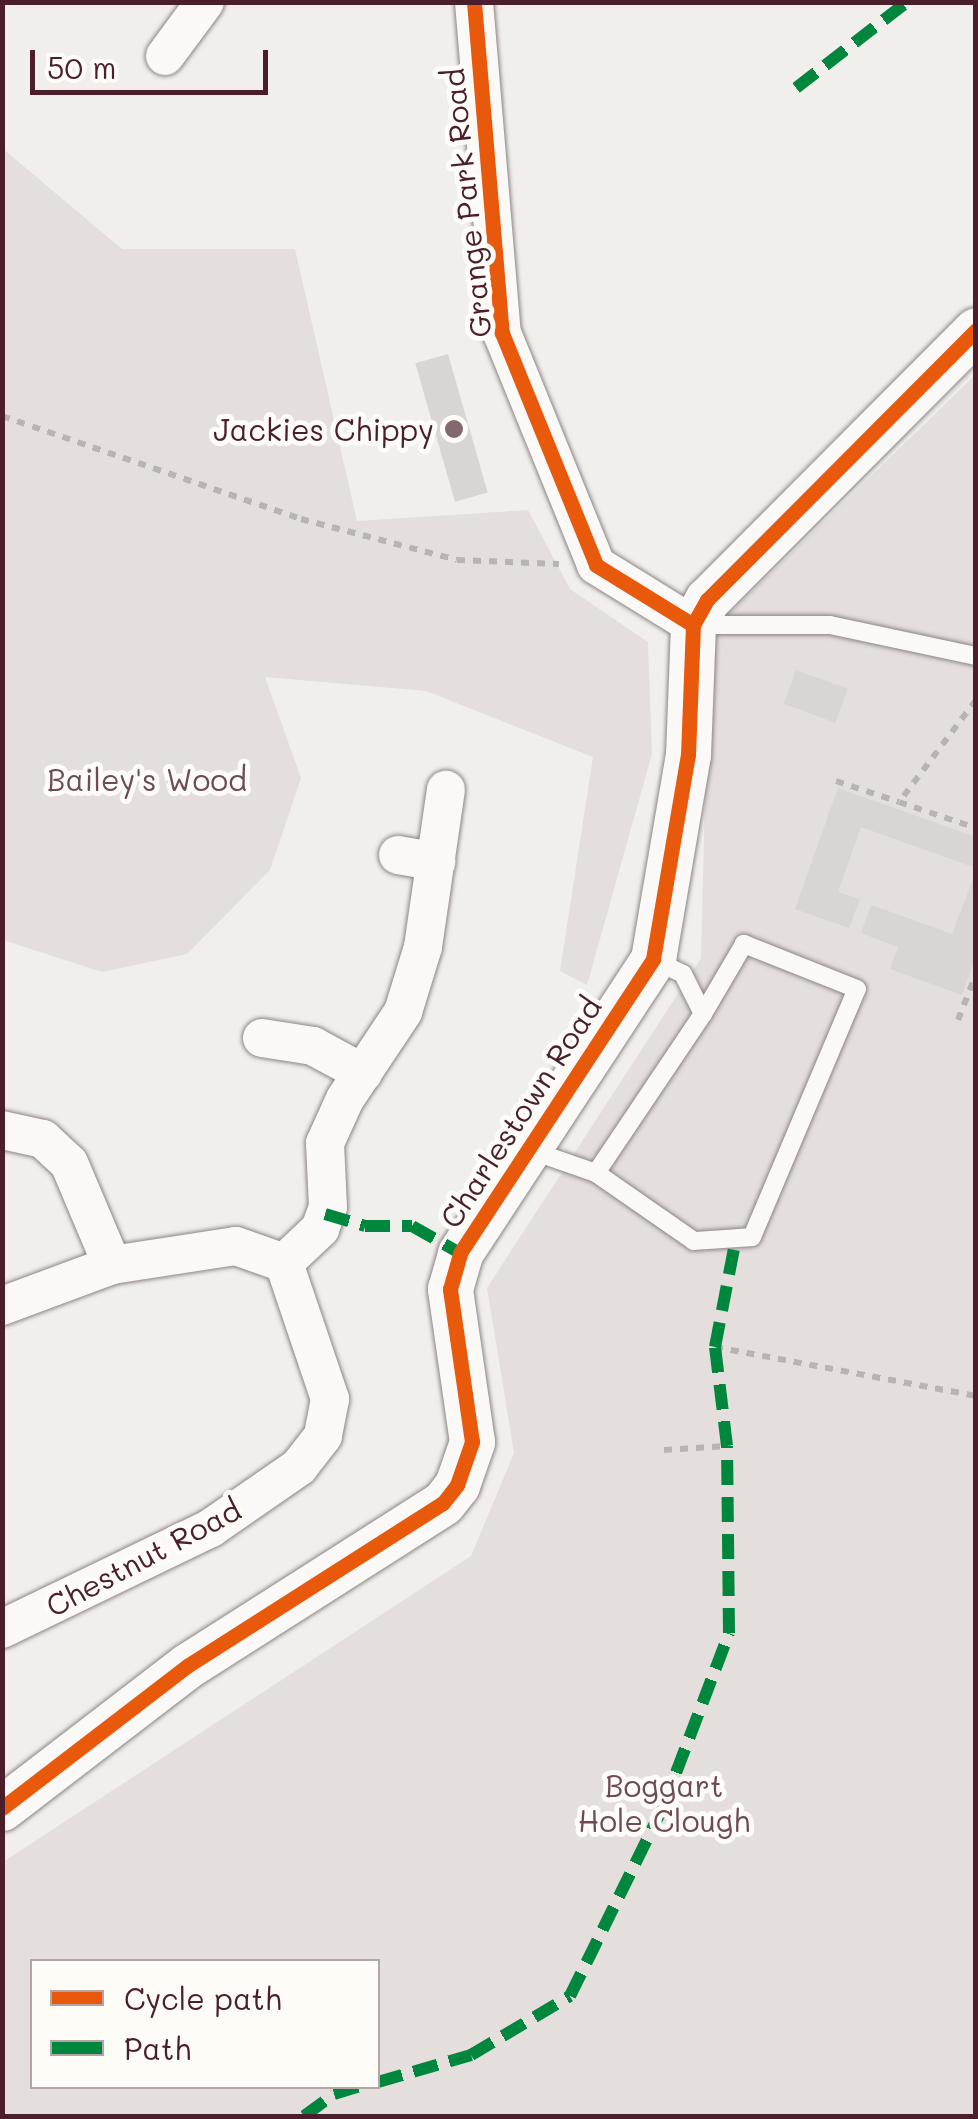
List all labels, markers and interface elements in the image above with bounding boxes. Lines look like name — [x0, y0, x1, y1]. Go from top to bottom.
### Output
scale bar — [35, 30, 272, 92]
text: 50 m — [47, 47, 117, 87]
street label: Grange Park Road — [434, 67, 498, 339]
place label: Jackies Chippy — [213, 411, 434, 447]
marker: Jackies Chippy — [443, 418, 465, 440]
park label: Bailey's Wood — [47, 761, 247, 797]
street label: Charlestown Road — [432, 990, 608, 1234]
street label: Chestnut Road — [40, 1491, 246, 1623]
park label: Boggart Hole Clough — [578, 1767, 750, 1838]
legend — [30, 1959, 380, 2089]
text: Cycle path — [124, 1978, 282, 2018]
text: Path — [124, 2028, 191, 2068]

